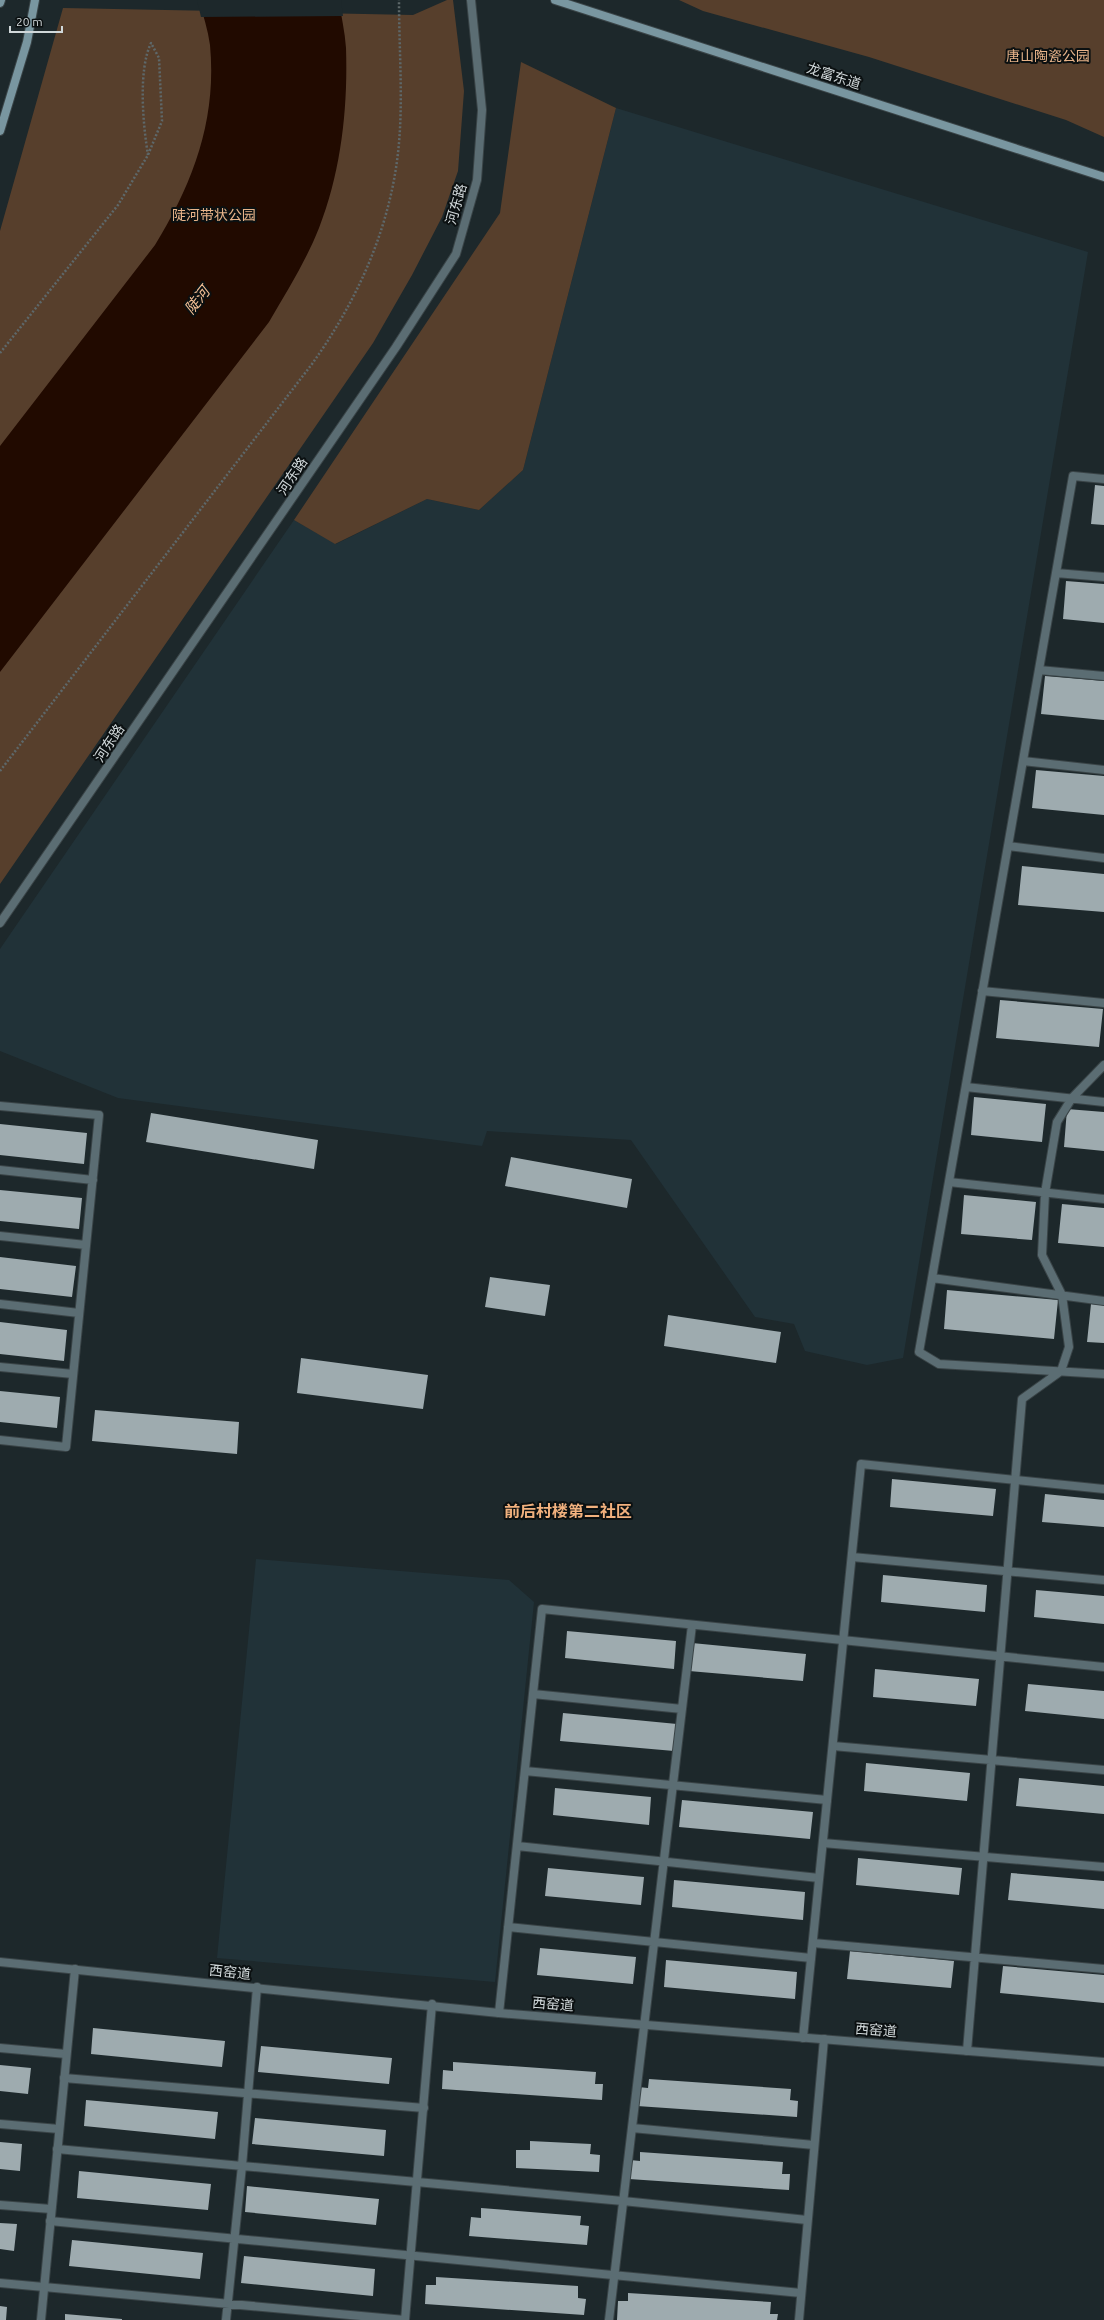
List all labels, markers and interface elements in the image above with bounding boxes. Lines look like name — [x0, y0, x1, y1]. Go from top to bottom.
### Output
scale bar — [10, 8, 62, 34]
text: 20 m — [16, 15, 43, 28]
park label: 唐山陶瓷公园 — [1006, 48, 1090, 64]
street label: 龙富东道 — [805, 60, 863, 92]
street label: 河东路 — [443, 182, 469, 226]
park label: 陡河带状公园 — [172, 207, 256, 223]
water label: 陡河 — [181, 281, 215, 317]
street label: 河东路 — [274, 454, 310, 498]
street label: 河东路 — [91, 721, 127, 765]
district label: 前后村楼第二社区 — [504, 1502, 632, 1520]
street label: 西窑道 — [208, 1962, 252, 1982]
street label: 西窑道 — [531, 1994, 575, 2014]
street label: 西窑道 — [854, 2020, 898, 2040]

